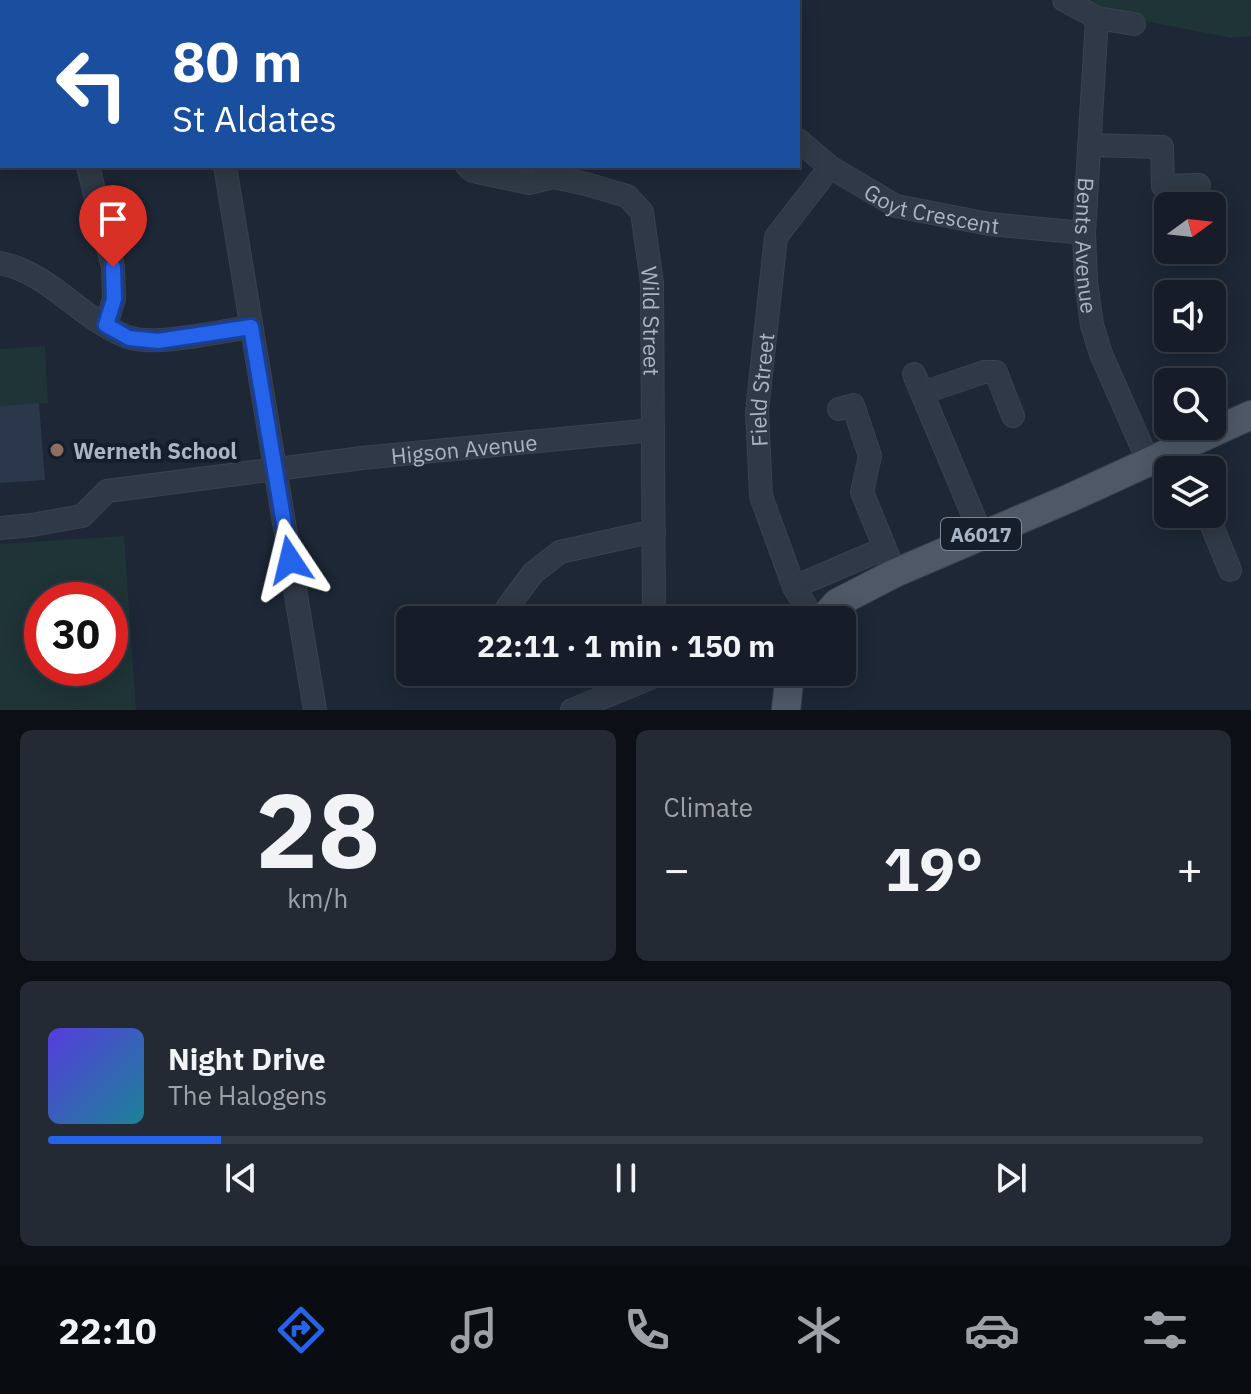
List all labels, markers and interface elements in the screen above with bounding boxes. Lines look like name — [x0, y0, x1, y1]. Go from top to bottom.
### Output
text: 80 m — [172, 25, 302, 97]
icon: left — [40, 32, 144, 136]
text: St Aldates — [172, 95, 337, 142]
street label: Goyt Crescent — [859, 176, 1001, 239]
street label: Bents Avenue — [1069, 177, 1105, 315]
pin — [79, 185, 147, 267]
north arrow — [1154, 192, 1226, 264]
map controls — [1154, 192, 1226, 528]
icon: arrive — [91, 197, 135, 241]
street label: Wild Street — [635, 264, 667, 376]
button: sound — [1154, 280, 1226, 352]
street label: Field Street — [743, 331, 780, 447]
button: search — [1154, 368, 1226, 440]
street label: Higson Avenue — [390, 427, 539, 470]
place label: Werneth School — [73, 436, 237, 465]
marker: Werneth School — [48, 441, 66, 459]
button: layers — [1154, 456, 1226, 528]
position arrow — [248, 518, 332, 602]
road number: A6017 — [941, 518, 1021, 550]
speed limit sign: 30 — [24, 582, 128, 686]
text: 22:11 · 1 min · 150 m — [477, 626, 775, 665]
text: 28 — [255, 761, 380, 897]
text: Climate — [664, 790, 753, 824]
text: 19° — [883, 829, 983, 908]
text: − — [664, 840, 690, 897]
text: + — [1177, 840, 1203, 897]
text: km/h — [287, 881, 348, 915]
text: Night Drive — [168, 1039, 326, 1078]
text: The Halogens — [168, 1078, 327, 1112]
icon: previous — [219, 1156, 263, 1200]
icon: pause — [604, 1156, 648, 1200]
icon: next — [989, 1156, 1033, 1200]
icon: directions — [273, 1302, 329, 1358]
icon: music — [446, 1302, 502, 1358]
icon: phone — [619, 1302, 675, 1358]
icon: climate — [791, 1302, 847, 1358]
icon: car — [964, 1302, 1020, 1358]
icon: filters — [1137, 1302, 1193, 1358]
text: 22:10 — [58, 1307, 157, 1354]

